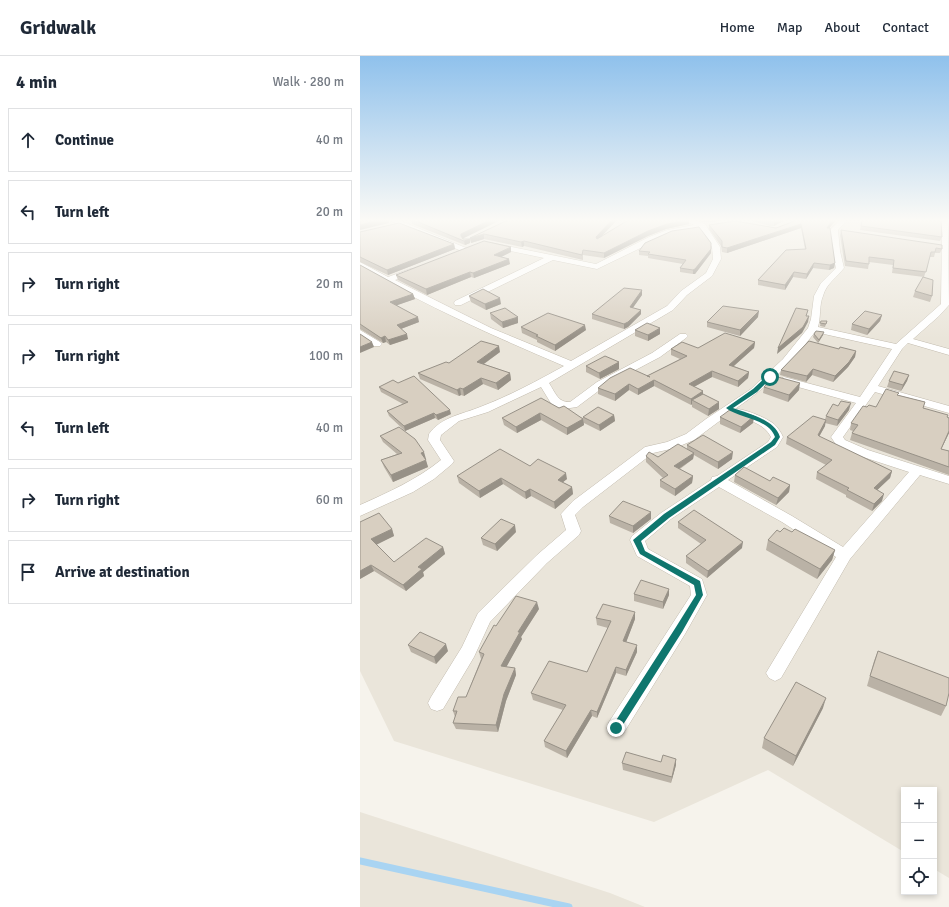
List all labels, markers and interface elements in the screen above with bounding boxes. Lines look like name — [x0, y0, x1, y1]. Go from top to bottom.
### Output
text: Gridwalk — [20, 16, 96, 40]
text: Home — [720, 19, 755, 36]
text: Map — [777, 19, 802, 36]
text: About — [824, 19, 860, 36]
text: Contact — [882, 19, 929, 36]
text: 4 min — [16, 72, 57, 93]
text: Walk · 280 m — [273, 74, 344, 90]
icon: ahead — [17, 129, 39, 151]
text: Continue — [55, 131, 114, 149]
text: 40 m — [316, 132, 343, 148]
icon: left — [17, 201, 39, 223]
text: Turn left — [55, 203, 109, 221]
text: 20 m — [316, 204, 343, 220]
icon: right — [17, 273, 39, 295]
text: Turn right — [55, 275, 120, 293]
text: 20 m — [316, 276, 343, 292]
icon: right — [17, 345, 39, 367]
text: Turn right — [55, 347, 120, 365]
text: 100 m — [309, 348, 343, 364]
route start — [761, 368, 779, 386]
icon: left — [17, 417, 39, 439]
text: Turn left — [55, 419, 109, 437]
text: 40 m — [316, 420, 343, 436]
icon: right — [17, 489, 39, 511]
text: Turn right — [55, 491, 120, 509]
text: 60 m — [316, 492, 343, 508]
icon: arrive — [17, 561, 39, 583]
text: Arrive at destination — [55, 563, 190, 581]
route end — [607, 719, 625, 737]
map controls — [901, 787, 937, 895]
button: + — [901, 787, 937, 823]
button: − — [901, 823, 937, 859]
button: locate — [901, 859, 937, 895]

